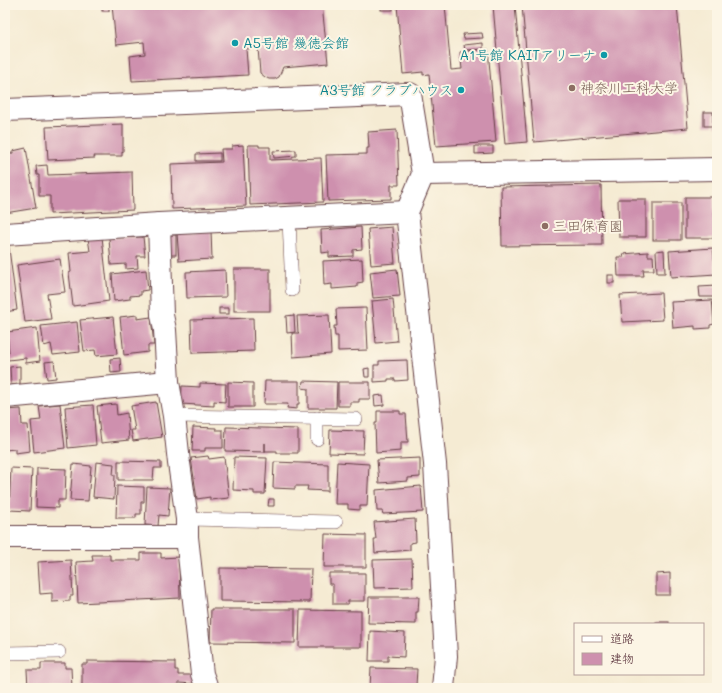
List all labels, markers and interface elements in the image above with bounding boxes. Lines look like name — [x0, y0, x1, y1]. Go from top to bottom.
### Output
place label: A5号館 幾徳会館 — [243, 33, 349, 52]
marker: A5号館 幾徳会館 — [230, 38, 240, 48]
place label: A1号館 KAITアリーナ — [459, 45, 596, 64]
marker: A1号館 KAITアリーナ — [599, 50, 609, 60]
place label: 神奈川工科大学 — [580, 78, 678, 97]
place label: A3号館 クラブハウス — [319, 80, 453, 99]
marker: 神奈川工科大学 — [567, 83, 577, 93]
marker: A3号館 クラブハウス — [456, 85, 466, 95]
place label: 三田保育園 — [553, 216, 623, 235]
marker: 三田保育園 — [540, 221, 550, 231]
legend — [574, 623, 704, 675]
text: 道路 — [610, 630, 634, 646]
text: 建物 — [610, 650, 634, 666]

